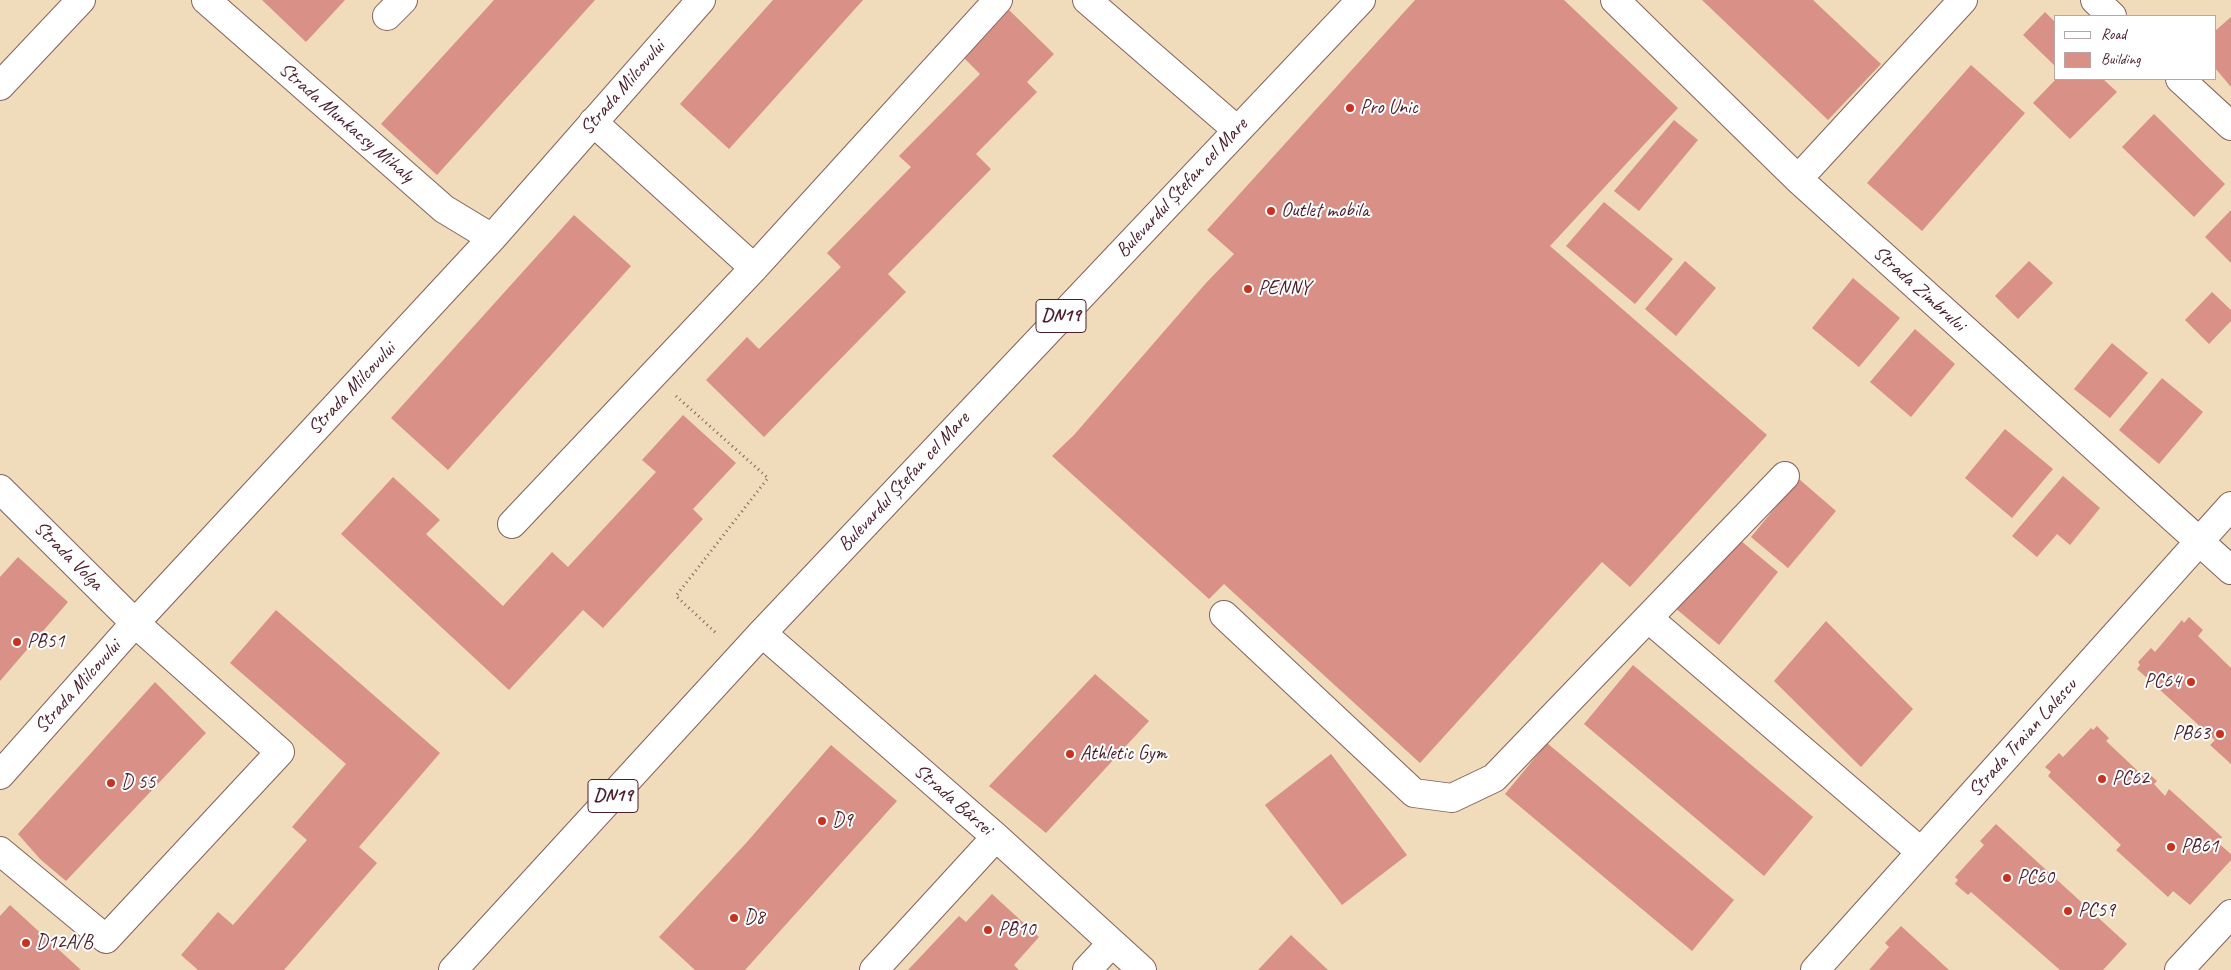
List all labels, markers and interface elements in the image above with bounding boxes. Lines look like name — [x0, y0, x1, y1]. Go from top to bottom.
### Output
legend — [2054, 15, 2216, 80]
text: Road — [2101, 25, 2126, 44]
street label: Strada Milcovului — [575, 36, 671, 140]
text: Building — [2101, 50, 2140, 69]
street label: Strada Munkacsy Mihaly — [274, 58, 418, 188]
place label: Pro Unic — [1360, 96, 1418, 120]
marker: Pro Unic — [1344, 102, 1356, 114]
street label: Bulevardul Ștefan cel Mare — [1111, 113, 1253, 263]
place label: Outlet mobila — [1281, 199, 1369, 223]
marker: Outlet mobila — [1265, 205, 1277, 217]
street label: Strada Zimbrului — [1868, 241, 1970, 337]
place label: PENNY — [1258, 277, 1310, 301]
marker: PENNY — [1242, 283, 1254, 295]
road number: DN19 — [1036, 300, 1086, 332]
street label: Strada Milcovului — [303, 338, 401, 440]
street label: Bulevardul Ștefan cel Mare — [833, 407, 975, 557]
street label: Strada Volga — [28, 516, 108, 596]
place label: PB51 — [27, 630, 65, 654]
street label: Strada Milcovului — [30, 635, 126, 739]
marker: PB51 — [11, 636, 23, 648]
place label: PC64 — [2144, 670, 2181, 694]
street label: Strada Traian Lalescu — [1963, 674, 2083, 802]
marker: PC64 — [2185, 676, 2197, 688]
place label: PB63 — [2172, 722, 2210, 746]
marker: PB63 — [2214, 728, 2226, 740]
place label: Athletic Gym — [1080, 742, 1167, 766]
marker: Athletic Gym — [1064, 748, 1076, 760]
street label: Strada Bârsei — [909, 759, 997, 841]
place label: PC62 — [2112, 767, 2149, 791]
place label: D 55 — [121, 771, 155, 795]
marker: PC62 — [2096, 773, 2108, 785]
marker: D 55 — [105, 777, 117, 789]
road number: DN19 — [588, 779, 638, 812]
place label: D9 — [832, 809, 853, 833]
marker: D9 — [816, 815, 828, 827]
place label: PB61 — [2181, 835, 2219, 859]
marker: PB61 — [2165, 841, 2177, 853]
place label: PC60 — [2017, 866, 2054, 890]
marker: PC60 — [2001, 872, 2013, 884]
place label: PC59 — [2078, 899, 2115, 923]
marker: PC59 — [2062, 905, 2074, 917]
place label: D8 — [744, 906, 765, 930]
marker: D8 — [728, 912, 740, 924]
place label: PB10 — [998, 918, 1036, 942]
marker: PB10 — [982, 924, 994, 936]
place label: D12A/B — [36, 931, 93, 955]
marker: D12A/B — [20, 937, 32, 949]

